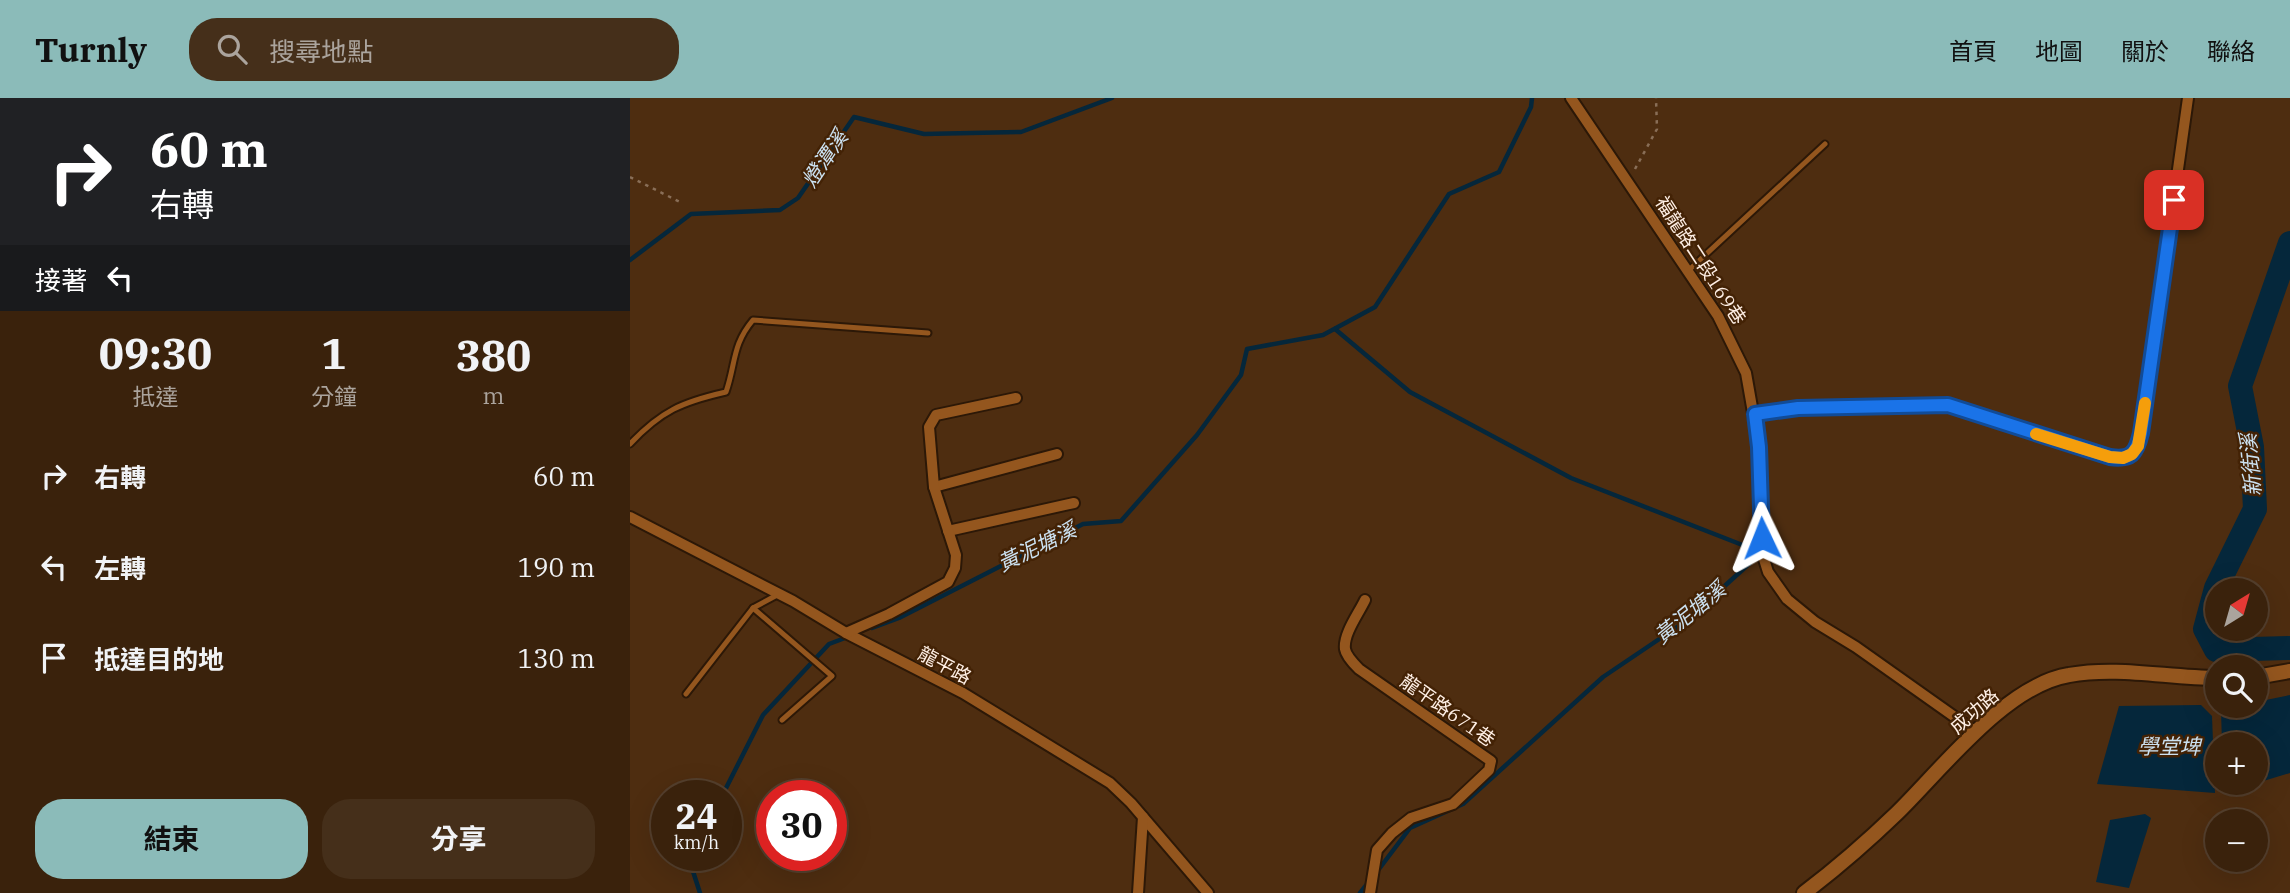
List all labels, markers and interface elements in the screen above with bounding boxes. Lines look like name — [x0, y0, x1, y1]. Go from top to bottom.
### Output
search box — [189, 18, 679, 81]
text: Turnly — [35, 28, 147, 71]
icon: search — [213, 30, 251, 68]
text: 搜尋地點 — [269, 34, 373, 68]
text: 首頁 — [1949, 35, 1997, 67]
text: 地圖 — [2035, 35, 2083, 67]
text: 關於 — [2121, 35, 2169, 67]
text: 聯絡 — [2207, 35, 2255, 67]
text: 60 m — [150, 117, 268, 180]
water label: 燈潭溪 — [795, 122, 855, 192]
icon: right — [35, 126, 126, 217]
pin — [2144, 170, 2204, 230]
icon: arrive — [2155, 181, 2193, 219]
text: 右轉 — [150, 183, 214, 225]
street label: 福龍路二段169巷 — [1651, 191, 1751, 329]
icon: left — [101, 259, 139, 297]
text: 接著 — [35, 263, 87, 297]
text: 09:30 — [99, 326, 212, 381]
text: 1 — [321, 326, 347, 381]
text: 380 — [456, 328, 531, 383]
text: m — [482, 380, 504, 410]
text: 抵達 — [132, 381, 178, 411]
text: 分鐘 — [311, 381, 357, 411]
water label: 新街溪 — [2233, 429, 2267, 498]
icon: right — [35, 457, 73, 495]
text: 60 m — [533, 459, 595, 493]
text: 右轉 — [94, 460, 146, 494]
position arrow — [1725, 501, 1799, 575]
water label: 黃泥塘溪 — [993, 514, 1083, 577]
icon: left — [35, 548, 73, 586]
text: 190 m — [517, 550, 595, 584]
text: 左轉 — [94, 551, 146, 585]
water label: 黃泥塘溪 — [1648, 573, 1733, 650]
north arrow — [2205, 578, 2268, 640]
map controls — [2205, 578, 2268, 872]
icon: arrive — [35, 639, 73, 677]
text: 130 m — [517, 641, 595, 675]
street label: 龍平路 — [914, 641, 976, 689]
text: 抵達目的地 — [94, 642, 224, 676]
button: search — [2205, 655, 2268, 718]
street label: 龍平路671巷 — [1396, 669, 1500, 751]
street label: 成功路 — [1945, 683, 2003, 739]
water label: 學堂埤 — [2138, 732, 2203, 760]
button: + — [2205, 732, 2268, 795]
speed limit sign: 30 — [756, 780, 847, 871]
text: 24 — [675, 793, 718, 839]
button: 結束 — [35, 799, 308, 879]
button: 分享 — [322, 799, 595, 879]
button: − — [2205, 809, 2268, 872]
text: km/h — [674, 831, 719, 854]

